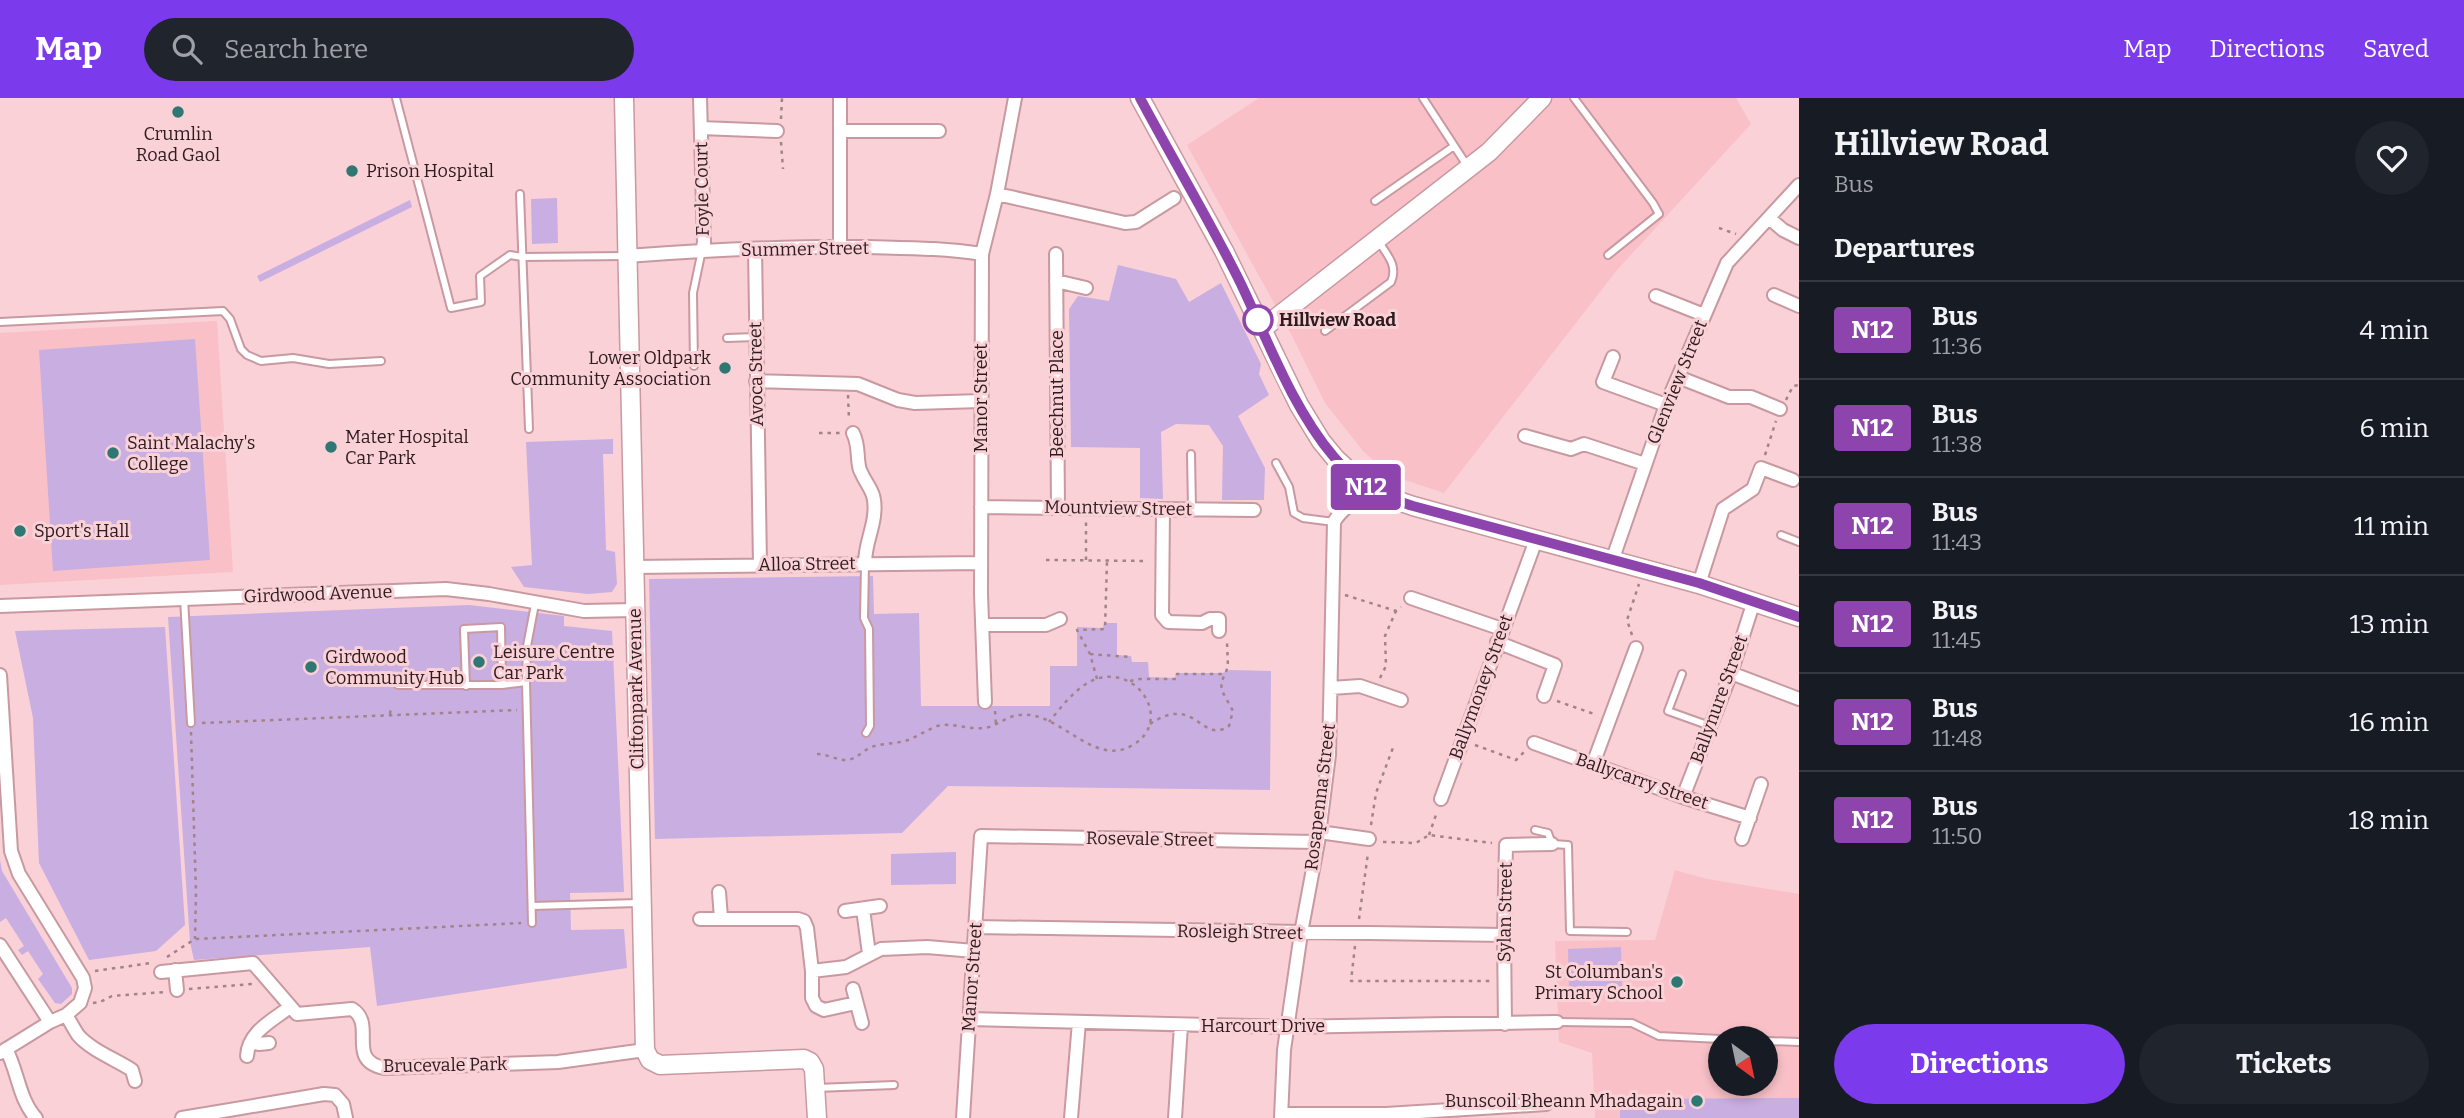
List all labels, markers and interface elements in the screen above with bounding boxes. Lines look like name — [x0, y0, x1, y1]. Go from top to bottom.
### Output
search box — [144, 18, 634, 81]
text: Map — [35, 29, 102, 69]
icon: search — [168, 30, 206, 68]
text: Search here — [224, 34, 368, 65]
text: Map — [2123, 35, 2172, 63]
text: Directions — [2210, 35, 2325, 63]
text: Saved — [2363, 35, 2429, 63]
marker: Crumlin Road Gaol — [170, 104, 186, 120]
button: heart — [2355, 121, 2429, 195]
place label: Crumlin Road Gaol — [136, 123, 220, 166]
text: Hillview Road — [1834, 124, 2049, 164]
street label: Foyle Court — [690, 141, 714, 236]
place label: Prison Hospital — [366, 160, 494, 182]
marker: Prison Hospital — [344, 163, 360, 179]
text: Bus — [1834, 170, 1874, 198]
text: Departures — [1834, 233, 1975, 264]
street label: Summer Street — [741, 237, 870, 261]
text: Bus — [1932, 301, 1978, 332]
marker: Hillview Road — [1243, 305, 1273, 335]
place label: Hillview Road — [1279, 309, 1396, 331]
text: 4 min — [2360, 315, 2429, 346]
street label: Glenview Street — [1642, 316, 1712, 447]
text: N12 — [1851, 316, 1894, 344]
street label: Avoca Street — [744, 321, 768, 426]
street label: Beechnut Place — [1046, 330, 1068, 458]
text: 11:36 — [1932, 332, 1982, 360]
street label: Manor Street — [970, 343, 992, 453]
place label: Lower Oldpark Community Association — [510, 347, 712, 390]
marker: Lower Oldpark Community Association — [717, 360, 733, 376]
text: Bus — [1932, 399, 1978, 430]
text: 6 min — [2360, 413, 2429, 444]
text: N12 — [1851, 414, 1894, 442]
place label: Mater Hospital Car Park — [345, 426, 469, 469]
text: 11:38 — [1932, 430, 1982, 458]
place label: Saint Malachy's College — [127, 432, 255, 475]
marker: Mater Hospital Car Park — [323, 439, 339, 455]
marker: Saint Malachy's College — [105, 445, 121, 461]
line badge: N12 — [1326, 464, 1406, 510]
text: N12 — [1345, 473, 1387, 501]
street label: Mountview Street — [1044, 496, 1193, 520]
text: Bus — [1932, 497, 1978, 528]
text: 11 min — [2354, 511, 2429, 542]
text: N12 — [1851, 512, 1894, 540]
place label: Sport's Hall — [34, 520, 130, 542]
marker: Sport's Hall — [12, 523, 28, 539]
text: 11:43 — [1932, 528, 1982, 556]
street label: Alloa Street — [758, 552, 856, 576]
street label: Girdwood Avenue — [243, 580, 393, 608]
text: Bus — [1932, 595, 1978, 626]
street label: Cliftonpark Avenue — [624, 608, 648, 770]
text: 13 min — [2349, 609, 2429, 640]
text: N12 — [1851, 610, 1894, 638]
street label: Ballymoney Street — [1445, 611, 1518, 763]
text: 11:45 — [1932, 626, 1981, 654]
street label: Ballynure Street — [1686, 631, 1753, 766]
place label: Leisure Centre Car Park — [493, 641, 615, 684]
place label: Girdwood Community Hub — [325, 646, 464, 689]
marker: Leisure Centre Car Park — [471, 654, 487, 670]
marker: Girdwood Community Hub — [303, 659, 319, 675]
text: Bus — [1932, 693, 1978, 724]
text: 16 min — [2349, 707, 2429, 738]
text: N12 — [1851, 708, 1894, 736]
street label: Rosapenna Street — [1300, 722, 1340, 872]
text: 11:48 — [1932, 724, 1983, 752]
street label: Ballycarry Street — [1573, 748, 1712, 814]
text: Bus — [1932, 791, 1978, 822]
text: 18 min — [2349, 805, 2429, 836]
text: N12 — [1851, 806, 1894, 834]
text: 11:50 — [1932, 822, 1983, 850]
street label: Rosevale Street — [1086, 827, 1215, 851]
street label: Sylan Street — [1493, 861, 1517, 962]
street label: Rosleigh Street — [1177, 920, 1304, 944]
street label: Manor Street — [957, 921, 987, 1032]
place label: St Columban's Primary School — [1534, 961, 1663, 1004]
marker: St Columban's Primary School — [1669, 974, 1685, 990]
street label: Harcourt Drive — [1201, 1015, 1325, 1037]
button: Directions — [1834, 1024, 2125, 1104]
button: Tickets — [2139, 1024, 2429, 1104]
north arrow — [1708, 1026, 1778, 1096]
map controls — [1708, 1026, 1778, 1096]
street label: Brucevale Park — [383, 1053, 508, 1077]
place label: Bunscoil Bheann Mhadagain — [1445, 1090, 1684, 1112]
marker: Bunscoil Bheann Mhadagain — [1689, 1093, 1705, 1109]

